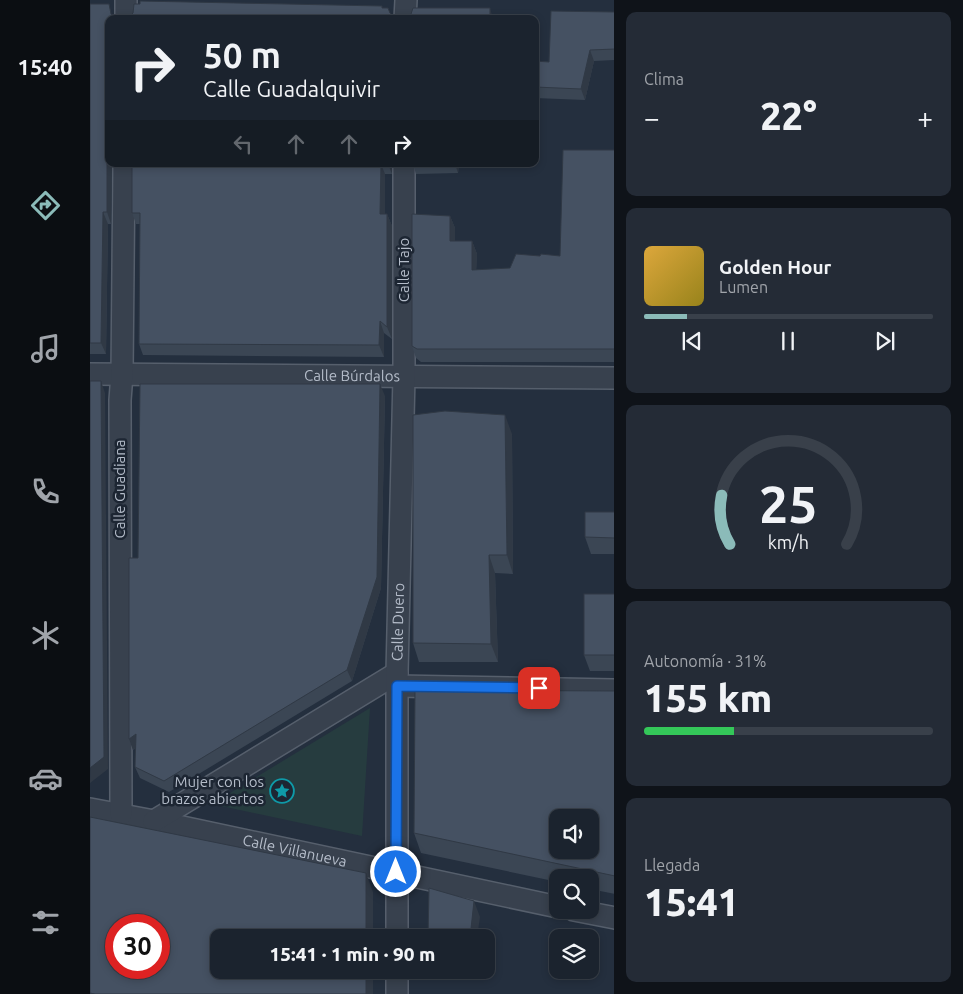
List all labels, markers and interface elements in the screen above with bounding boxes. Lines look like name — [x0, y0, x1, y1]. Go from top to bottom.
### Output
icon: right — [120, 35, 185, 100]
text: 50 m — [203, 35, 281, 75]
text: 15:40 — [17, 54, 73, 79]
text: Clima — [644, 70, 684, 88]
text: Calle Guadalquivir — [203, 76, 380, 101]
text: 22° — [760, 95, 817, 137]
text: − — [644, 102, 660, 133]
text: + — [917, 102, 933, 133]
icon: left — [229, 130, 257, 158]
icon: ahead — [282, 130, 310, 158]
icon: ahead — [335, 130, 363, 158]
icon: right — [388, 130, 416, 158]
icon: directions — [28, 188, 63, 223]
street label: Calle Tajo — [395, 238, 412, 302]
text: Golden Hour — [719, 256, 831, 278]
text: Lumen — [719, 278, 768, 296]
icon: previous — [678, 327, 706, 355]
icon: pause — [774, 327, 802, 355]
icon: next — [871, 327, 899, 355]
icon: music — [28, 331, 63, 366]
street label: Calle Búrdalos — [304, 367, 400, 384]
street label: Calle Guadiana — [111, 439, 128, 539]
icon: phone — [28, 474, 63, 509]
text: 25 — [759, 475, 818, 533]
text: km/h — [768, 532, 809, 552]
street label: Calle Duero — [388, 583, 407, 661]
icon: climate — [28, 618, 63, 653]
text: Autonomía · 31% — [644, 652, 766, 670]
pin — [518, 667, 560, 709]
icon: arrive — [525, 674, 553, 702]
text: 155 km — [644, 677, 772, 719]
icon: car — [28, 761, 63, 796]
place label: Mujer con los brazos abiertos — [161, 773, 264, 807]
place icon: Mujer con los brazos abiertos — [269, 778, 295, 804]
map controls — [549, 809, 599, 979]
button: sound — [549, 809, 599, 859]
street label: Calle Villanueva — [241, 831, 349, 870]
position arrow — [369, 845, 421, 897]
text: Llegada — [644, 856, 700, 874]
button: search — [549, 869, 599, 919]
text: 15:41 — [644, 881, 739, 923]
icon: filters — [28, 905, 63, 940]
speed limit sign: 30 — [105, 914, 170, 979]
button: layers — [549, 929, 599, 979]
text: 15:41 · 1 min · 90 m — [270, 943, 435, 965]

